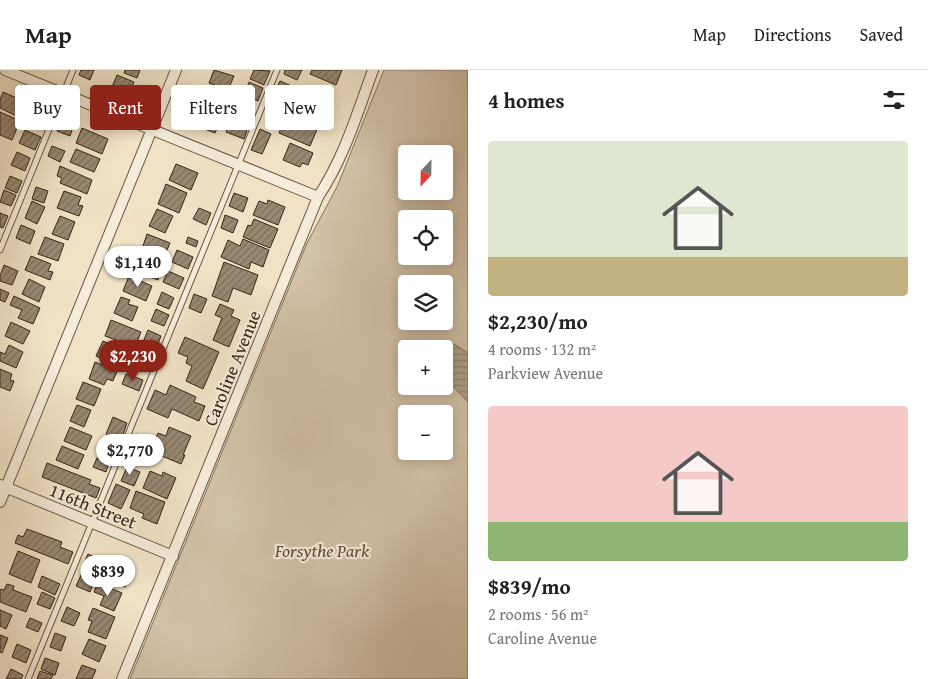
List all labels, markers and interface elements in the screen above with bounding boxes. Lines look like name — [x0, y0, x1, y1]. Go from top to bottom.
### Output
text: Map — [25, 17, 72, 52]
text: Map — [693, 21, 726, 48]
text: Directions — [754, 21, 831, 48]
text: Saved — [859, 21, 903, 48]
chip: Buy — [15, 85, 80, 130]
chip: Rent — [90, 85, 161, 130]
chip: Filters — [171, 85, 255, 130]
chip: New — [265, 85, 334, 130]
text: 4 homes — [488, 85, 564, 116]
icon: filters — [880, 86, 908, 114]
north arrow — [398, 145, 452, 200]
map controls — [398, 145, 453, 460]
icon: home — [653, 173, 743, 263]
button: locate — [398, 210, 453, 265]
pin: $1,140 — [97, 246, 179, 288]
text: $1,140 — [115, 250, 161, 274]
button: layers — [398, 275, 453, 330]
street label: Caroline Avenue — [197, 306, 267, 430]
text: $2,230/mo — [488, 306, 588, 337]
text: 4 rooms · 132 m² — [488, 337, 596, 361]
pin: $2,230 — [92, 340, 174, 382]
button: + — [398, 340, 453, 395]
text: $2,230 — [110, 344, 156, 368]
text: Parkview Avenue — [488, 361, 603, 385]
button: − — [398, 405, 453, 460]
pin: $2,770 — [89, 434, 171, 476]
text: $2,770 — [107, 438, 153, 462]
icon: home — [653, 438, 743, 528]
street label: 116th Street — [45, 476, 141, 536]
park label: Forsythe Park — [274, 537, 370, 564]
pin: $839 — [78, 554, 138, 597]
text: $839 — [91, 559, 125, 583]
text: $839/mo — [488, 571, 571, 602]
text: 2 rooms · 56 m² — [488, 602, 588, 626]
text: Caroline Avenue — [488, 626, 597, 650]

